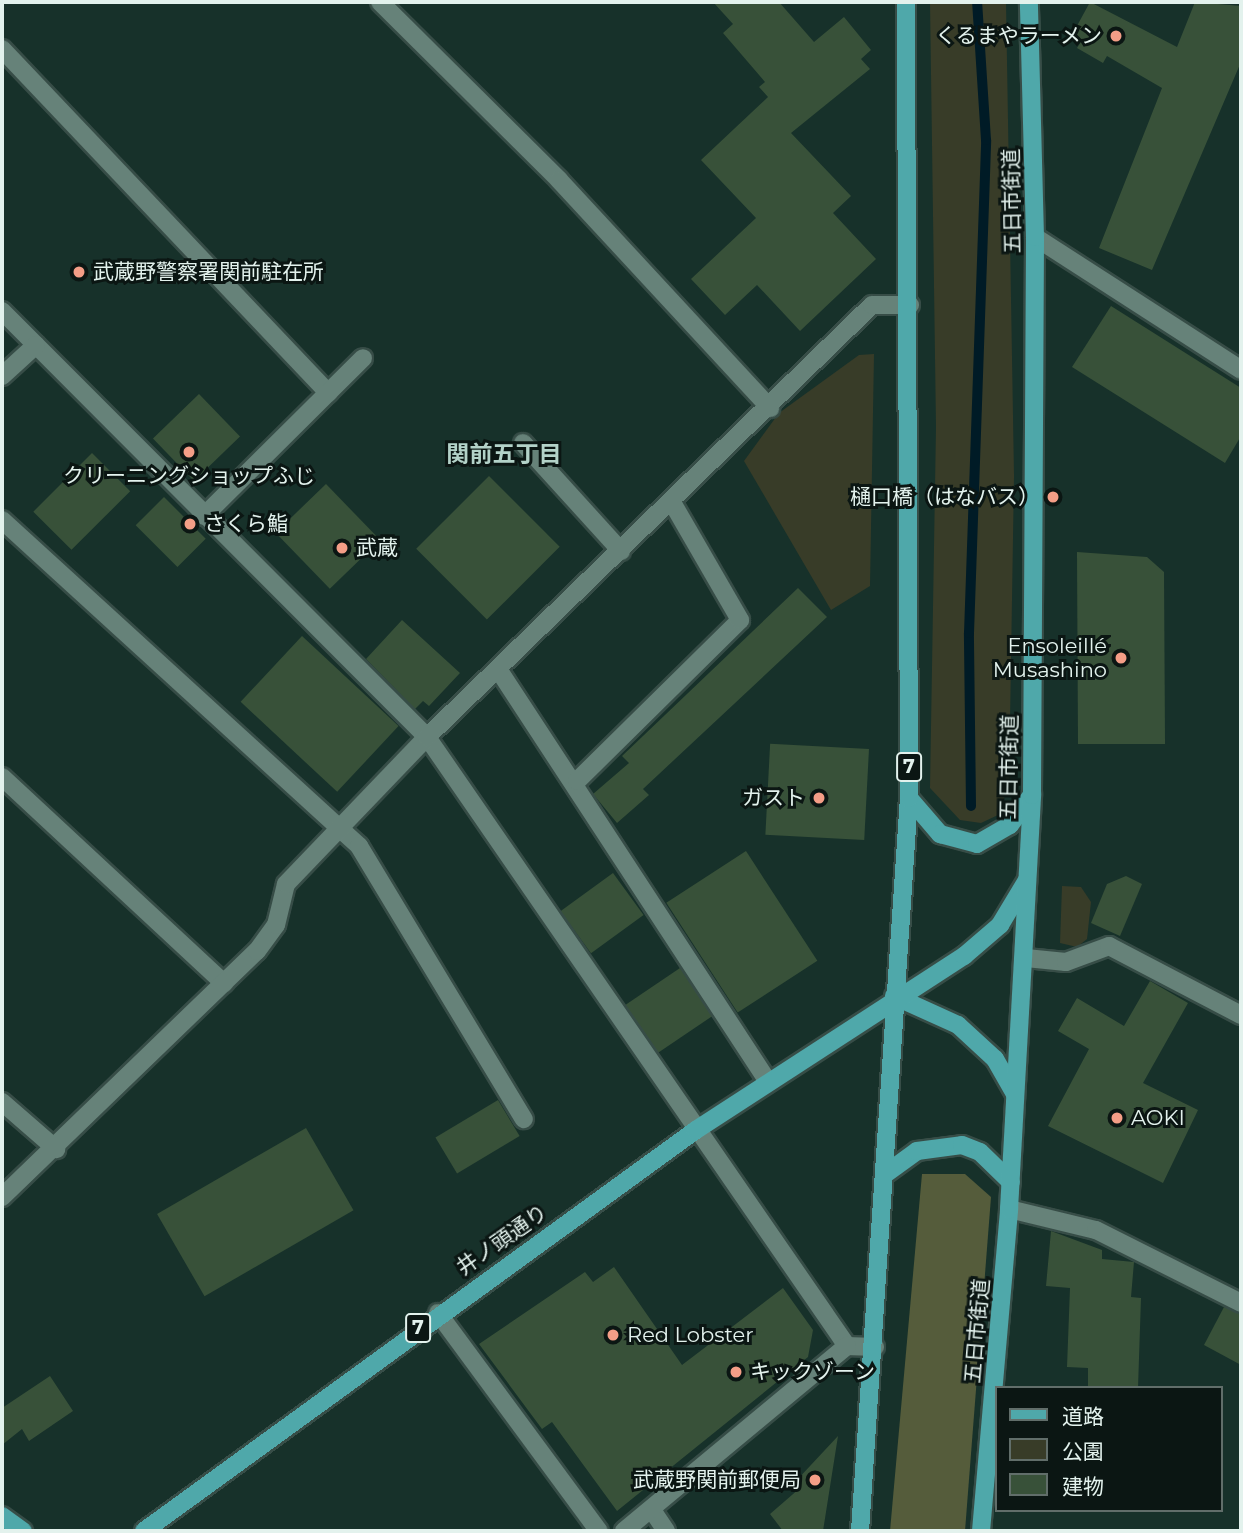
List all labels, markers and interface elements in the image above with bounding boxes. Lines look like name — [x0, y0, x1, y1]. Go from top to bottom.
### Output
place label: くるまやラーメン — [934, 23, 1102, 49]
marker: くるまやラーメン — [1108, 28, 1124, 44]
street label: 五日市街道 — [998, 148, 1026, 254]
place label: 武蔵野警察署関前駐在所 — [93, 259, 324, 285]
marker: 武蔵野警察署関前駐在所 — [71, 264, 87, 280]
district label: 関前五丁目 — [447, 440, 561, 468]
marker: クリーニングショップふじ — [181, 444, 197, 460]
place label: クリーニングショップふじ — [63, 463, 315, 489]
place label: 樋口橋（はなバス） — [850, 484, 1039, 510]
marker: 樋口橋（はなバス） — [1045, 489, 1061, 505]
place label: さくら鮨 — [204, 511, 288, 537]
marker: さくら鮨 — [182, 516, 198, 532]
place label: 武蔵 — [356, 535, 398, 561]
marker: 武蔵 — [334, 540, 350, 556]
place label: Ensoleillé Musashino — [993, 633, 1107, 683]
marker: Ensoleillé Musashino — [1113, 650, 1129, 666]
street label: 五日市街道 — [995, 714, 1023, 820]
road number: 7 — [895, 752, 923, 782]
place label: ガスト — [742, 785, 805, 811]
marker: ガスト — [811, 790, 827, 806]
place label: AOKI — [1131, 1105, 1185, 1131]
marker: AOKI — [1109, 1110, 1125, 1126]
street label: 井ノ頭通り — [452, 1200, 552, 1280]
street label: 五日市街道 — [960, 1278, 994, 1384]
road number: 7 — [404, 1312, 432, 1344]
place label: Red Lobster — [627, 1322, 754, 1348]
marker: Red Lobster — [605, 1327, 621, 1343]
place label: キックゾーン — [750, 1359, 876, 1385]
marker: キックゾーン — [728, 1364, 744, 1380]
legend — [995, 1386, 1222, 1512]
text: 道路 — [1062, 1404, 1104, 1429]
text: 公園 — [1062, 1439, 1104, 1464]
place label: 武蔵野関前郵便局 — [633, 1467, 801, 1493]
marker: 武蔵野関前郵便局 — [807, 1472, 823, 1488]
text: 建物 — [1062, 1474, 1104, 1499]

